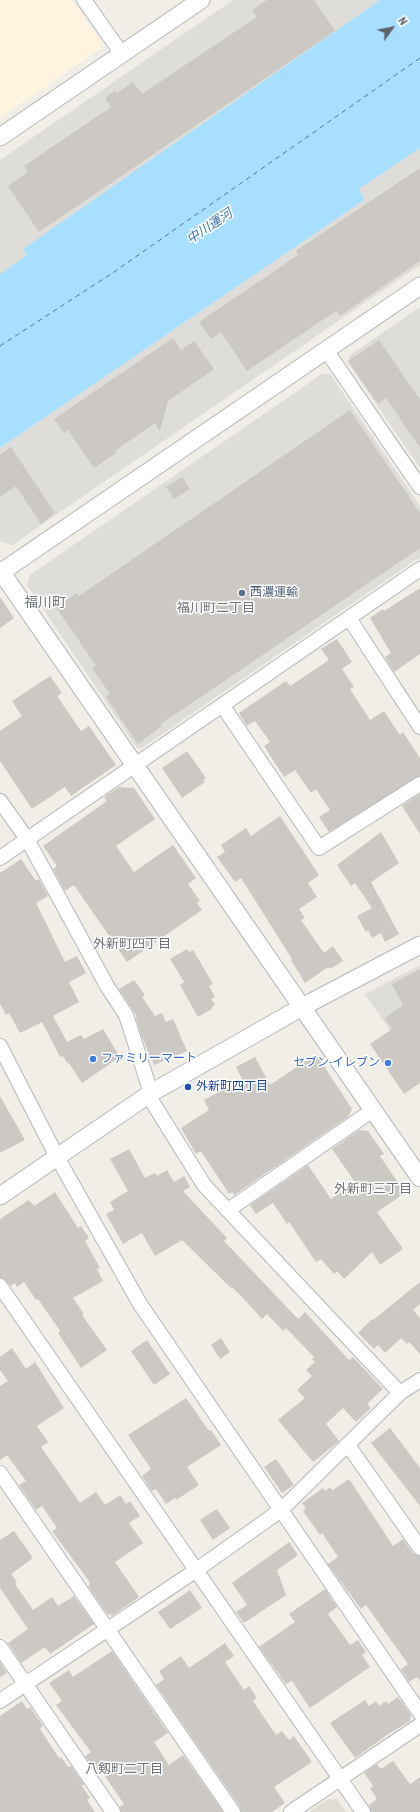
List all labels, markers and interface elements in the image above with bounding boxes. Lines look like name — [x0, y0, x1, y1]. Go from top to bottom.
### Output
north arrow — [372, 8, 412, 48]
text: N — [395, 15, 410, 28]
water label: 中川運河 — [184, 206, 236, 248]
place label: 西濃運輸 — [250, 586, 298, 600]
marker: 西濃運輸 — [237, 588, 247, 598]
district label: 福川町 — [24, 595, 66, 611]
district label: 福川町二丁目 — [177, 601, 255, 617]
district label: 外新町四丁目 — [93, 937, 171, 953]
place label: ファミリーマート — [101, 1052, 197, 1066]
marker: ファミリーマート — [88, 1054, 98, 1064]
place label: セブン-イレブン — [293, 1056, 380, 1070]
marker: セブン-イレブン — [383, 1058, 393, 1068]
place label: 外新町四丁目 — [196, 1080, 268, 1094]
marker: 外新町四丁目 — [183, 1082, 193, 1092]
district label: 外新町三丁目 — [334, 1182, 412, 1198]
district label: 八剱町二丁目 — [85, 1762, 163, 1778]

